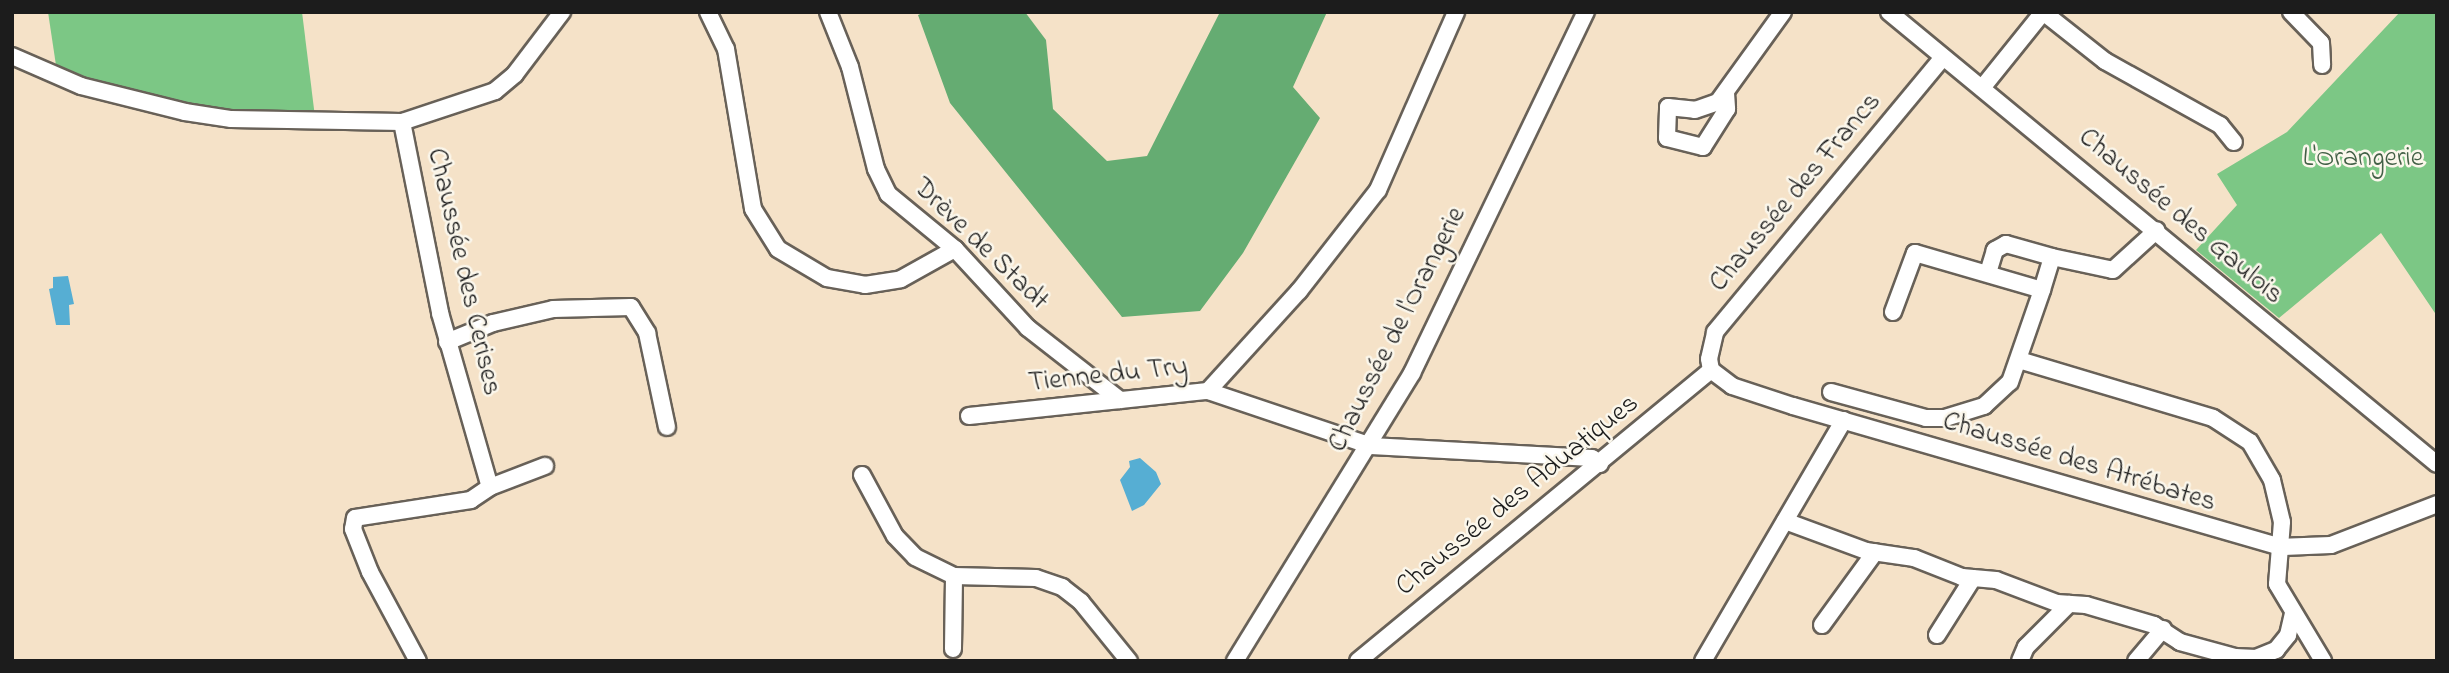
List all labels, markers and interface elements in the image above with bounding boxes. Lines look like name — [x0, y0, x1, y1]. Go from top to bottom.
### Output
street label: Chaussée des Francs — [1703, 86, 1889, 300]
street label: Chaussée des Gaulois — [2071, 122, 2289, 312]
park label: L'Orangerie — [2303, 142, 2423, 176]
street label: Chaussée des Cerises — [418, 145, 508, 399]
street label: Drève de Stadt — [905, 172, 1055, 318]
street label: Chaussée de l'Orangerie — [1322, 202, 1474, 458]
street label: Tienne du Try — [1027, 351, 1189, 401]
street label: Chaussée des Aduatiques — [1390, 388, 1646, 604]
street label: Chaussée des Atrébates — [1938, 405, 2220, 521]

